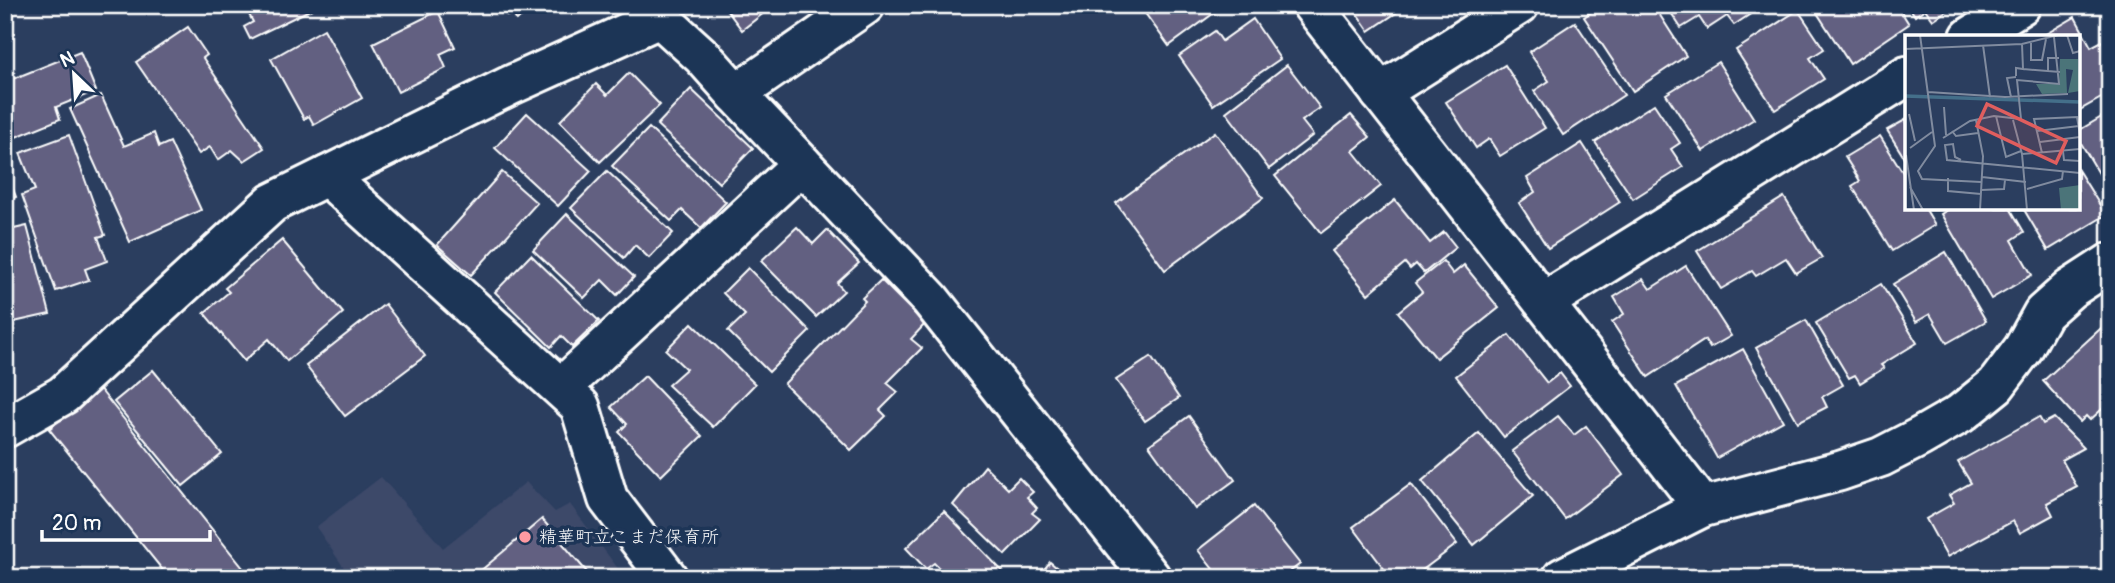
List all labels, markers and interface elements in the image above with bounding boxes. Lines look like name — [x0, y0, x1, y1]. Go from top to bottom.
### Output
inset map — [1905, 35, 2080, 210]
north arrow — [38, 38, 108, 108]
text: N — [56, 46, 78, 73]
scale bar — [42, 499, 210, 543]
text: 20 m — [52, 510, 101, 537]
place label: 精華町立こまだ保育所 — [539, 526, 719, 549]
marker: 精華町立こまだ保育所 — [517, 529, 533, 545]

